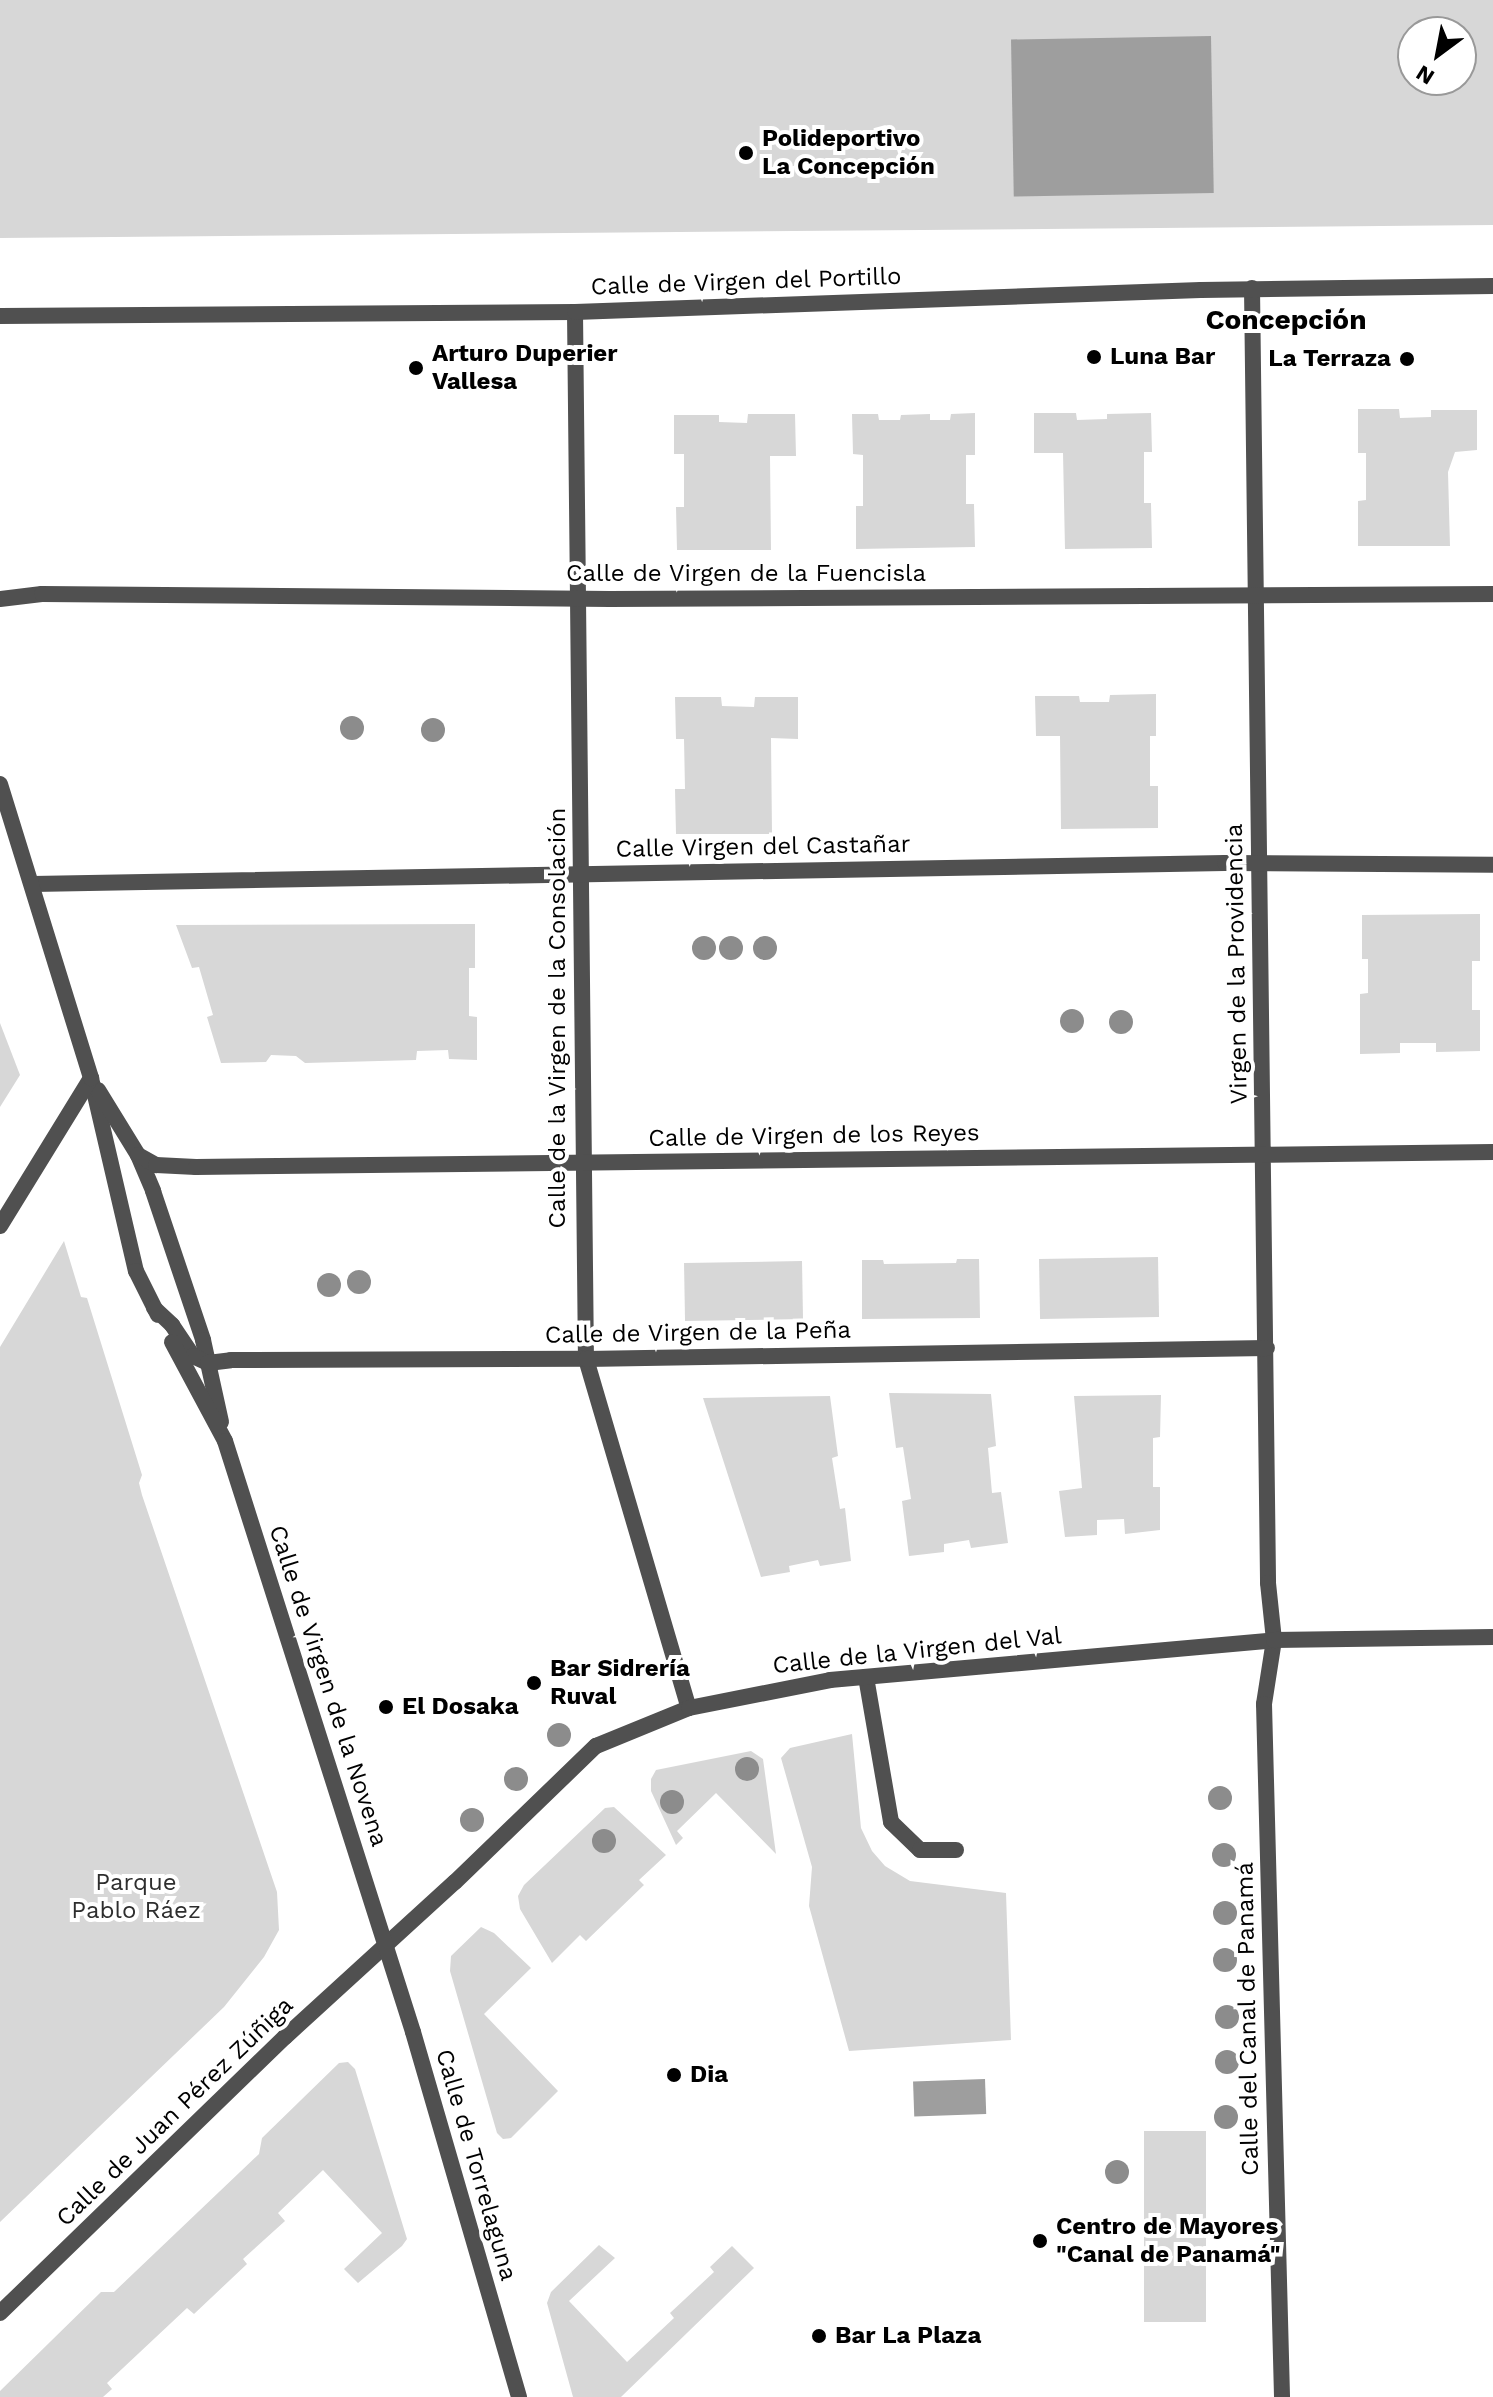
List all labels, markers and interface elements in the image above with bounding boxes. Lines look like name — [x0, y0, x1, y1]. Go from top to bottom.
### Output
north arrow — [1397, 16, 1477, 96]
text: N — [1412, 60, 1439, 90]
place label: Polideportivo La Concepción — [762, 125, 935, 181]
marker: Polideportivo La Concepción — [737, 144, 755, 162]
street label: Calle de Virgen del Portillo — [589, 262, 903, 302]
district label: Concepción — [1206, 303, 1366, 337]
place label: Arturo Duperier Vallesa — [432, 340, 618, 396]
place label: Luna Bar — [1110, 343, 1215, 371]
place label: La Terraza — [1268, 345, 1391, 373]
marker: Luna Bar — [1085, 348, 1103, 366]
marker: La Terraza — [1398, 350, 1416, 368]
marker: Arturo Duperier Vallesa — [407, 359, 425, 377]
street label: Calle de Virgen de la Fuencisla — [565, 560, 927, 588]
street label: Calle de la Virgen de la Consolación — [544, 807, 572, 1229]
street label: Virgen de la Providencia — [1220, 823, 1254, 1105]
street label: Calle Virgen del Castañar — [614, 830, 912, 864]
street label: Calle de Virgen de los Reyes — [648, 1119, 980, 1153]
street label: Calle de Virgen de la Peña — [544, 1316, 852, 1350]
street label: Calle de Virgen de la Novena — [262, 1521, 394, 1851]
street label: Calle de la Virgen del Val — [770, 1621, 1064, 1681]
place label: Bar Sidrería Ruval — [550, 1655, 690, 1711]
marker: Bar Sidrería Ruval — [525, 1674, 543, 1692]
place label: El Dosaka — [402, 1693, 519, 1721]
marker: El Dosaka — [377, 1698, 395, 1716]
street label: Calle del Canal de Panamá — [1231, 1861, 1265, 2177]
park label: Parque Pablo Ráez — [71, 1869, 201, 1925]
street label: Calle de Juan Pérez Zúñiga — [51, 1991, 299, 2233]
street label: Calle de Torrelaguna — [429, 2046, 523, 2284]
place label: Dia — [690, 2061, 728, 2089]
marker: Dia — [665, 2066, 683, 2084]
place label: Centro de Mayores "Canal de Panamá" — [1056, 2213, 1281, 2269]
marker: Centro de Mayores "Canal de Panamá" — [1031, 2232, 1049, 2250]
place label: Bar La Plaza — [835, 2322, 982, 2350]
marker: Bar La Plaza — [810, 2327, 828, 2345]

